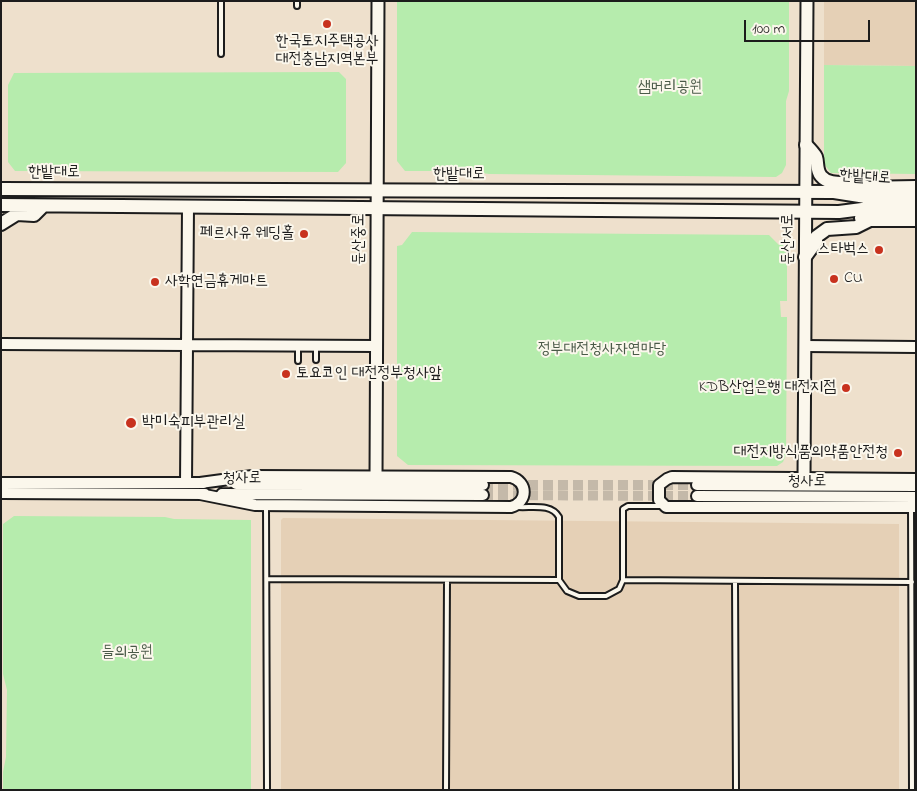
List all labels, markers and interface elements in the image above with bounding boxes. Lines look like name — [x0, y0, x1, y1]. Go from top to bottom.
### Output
scale bar — [747, 10, 873, 42]
marker: 한국토지주택공사 대전충남지역본부 — [321, 18, 333, 30]
text: 100 m — [752, 18, 785, 40]
place label: 한국토지주택공사 대전충남지역본부 — [276, 32, 378, 70]
park label: 샘머리공원 — [638, 78, 702, 98]
street label: 한밭대로 — [28, 163, 80, 183]
street label: 한밭대로 — [433, 165, 485, 185]
street label: 한밭대로 — [839, 167, 891, 189]
street label: 둔산중로 — [350, 213, 370, 265]
street label: 둔산서로 — [779, 213, 799, 265]
place label: 페르사유 웨딩홀 — [200, 224, 294, 244]
marker: 페르사유 웨딩홀 — [298, 228, 310, 240]
place label: 스타벅스 — [818, 240, 869, 260]
marker: 스타벅스 — [873, 244, 885, 256]
place label: CU — [844, 269, 863, 289]
place label: 사학연금휴게마트 — [165, 272, 268, 292]
marker: CU — [828, 273, 840, 285]
marker: 사학연금휴게마트 — [149, 276, 161, 288]
park label: 정부대전청사자연마당 — [538, 340, 666, 360]
place label: 토요코인 대전정부청사앞 — [296, 364, 442, 384]
marker: 토요코인 대전정부청사앞 — [280, 368, 292, 380]
place label: KDB산업은행 대전지점 — [699, 378, 836, 398]
marker: KDB산업은행 대전지점 — [840, 382, 852, 394]
place label: 박미숙피부관리실 — [142, 413, 245, 433]
marker: 박미숙피부관리실 — [124, 416, 138, 430]
place label: 대전지방식품의약품안전청 — [734, 443, 888, 463]
marker: 대전지방식품의약품안전청 — [892, 447, 904, 459]
street label: 청사로 — [223, 469, 261, 489]
street label: 청사로 — [788, 472, 826, 492]
park label: 들의공원 — [101, 643, 153, 663]

